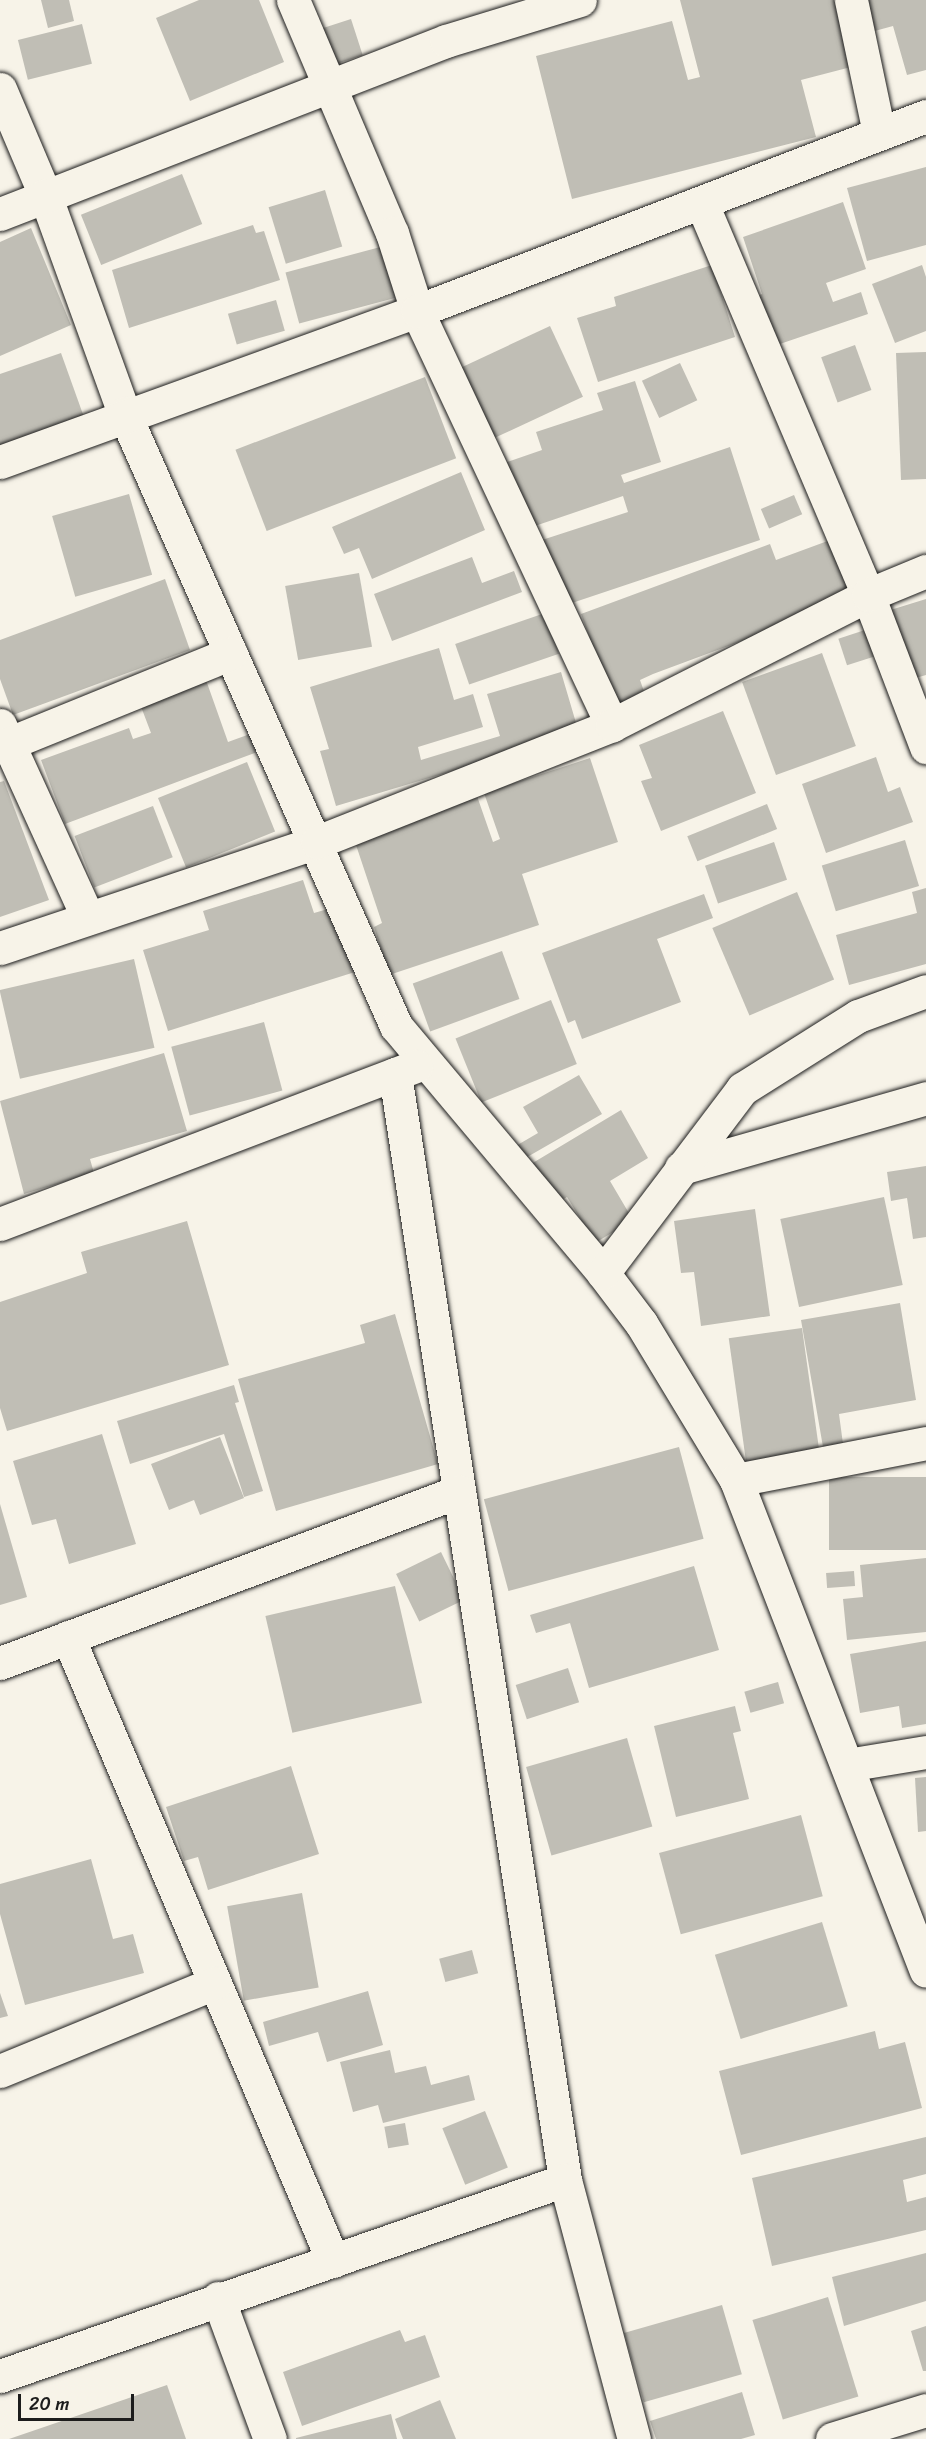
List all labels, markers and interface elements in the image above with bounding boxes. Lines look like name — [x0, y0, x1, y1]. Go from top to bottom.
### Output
scale bar — [21, 2382, 136, 2420]
text: 20 m — [29, 2388, 69, 2420]

